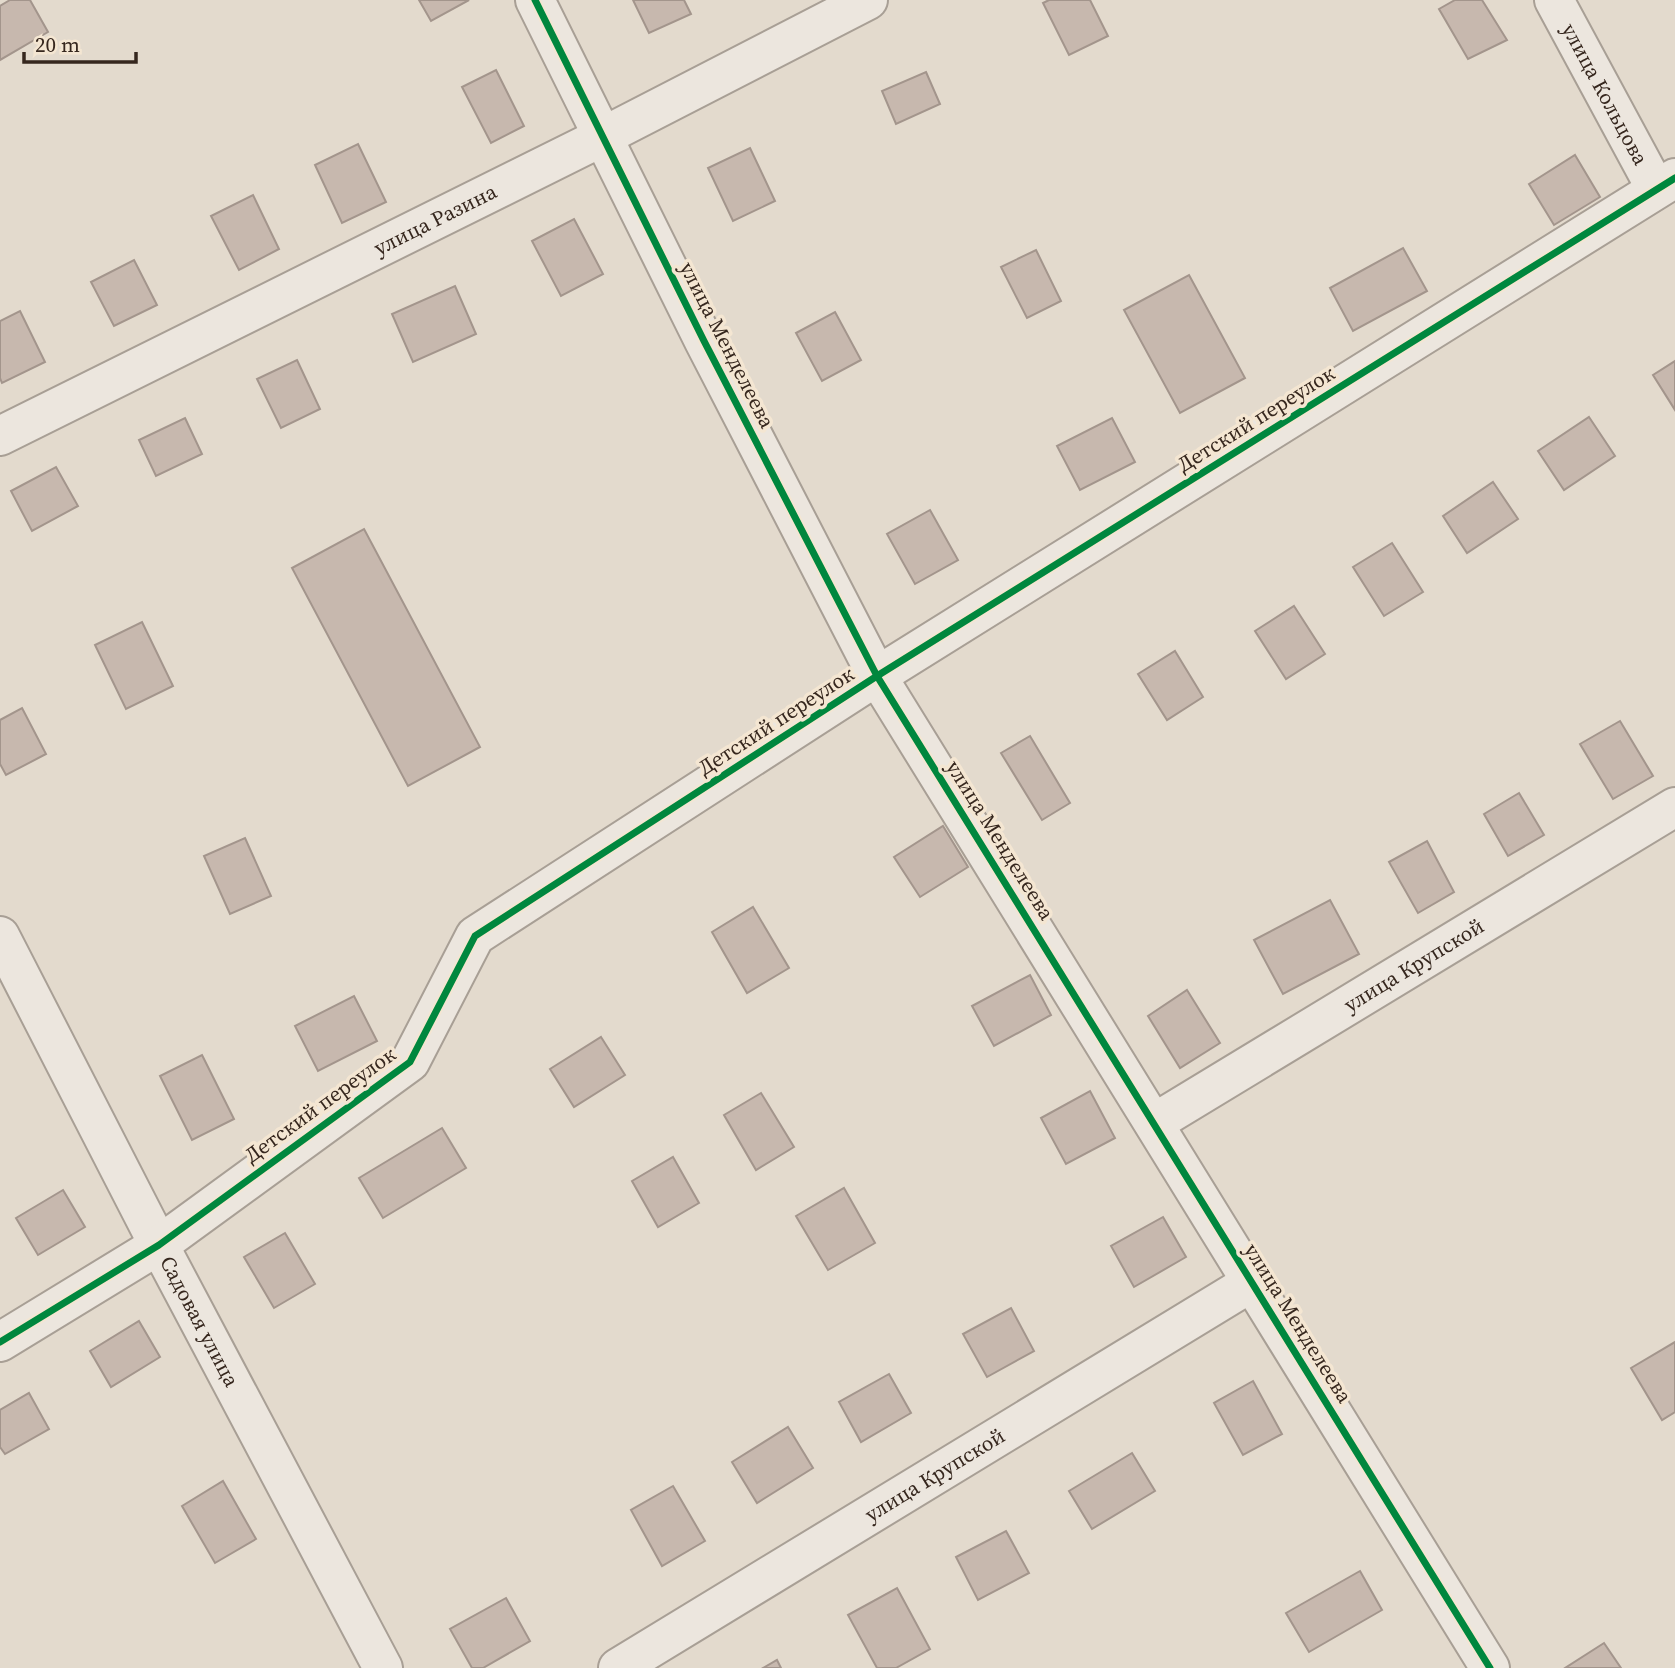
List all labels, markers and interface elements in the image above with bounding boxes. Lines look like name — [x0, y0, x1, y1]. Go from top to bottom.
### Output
street label: улица Кольцова — [1555, 18, 1655, 170]
scale bar — [24, 21, 136, 65]
text: 20 m — [35, 30, 80, 59]
street label: улица Разина — [369, 177, 502, 262]
street label: улица Менделеева — [673, 256, 782, 433]
street label: Детский переулок — [1171, 358, 1340, 479]
street label: Детский переулок — [692, 659, 860, 782]
street label: улица Менделеева — [940, 754, 1061, 925]
street label: улица Крупской — [1338, 911, 1489, 1019]
street label: Детский переулок — [238, 1039, 402, 1169]
street label: улица Менделеева — [1238, 1237, 1359, 1408]
street label: Садовая улица — [153, 1251, 247, 1392]
street label: улица Крупской — [859, 1421, 1010, 1528]

